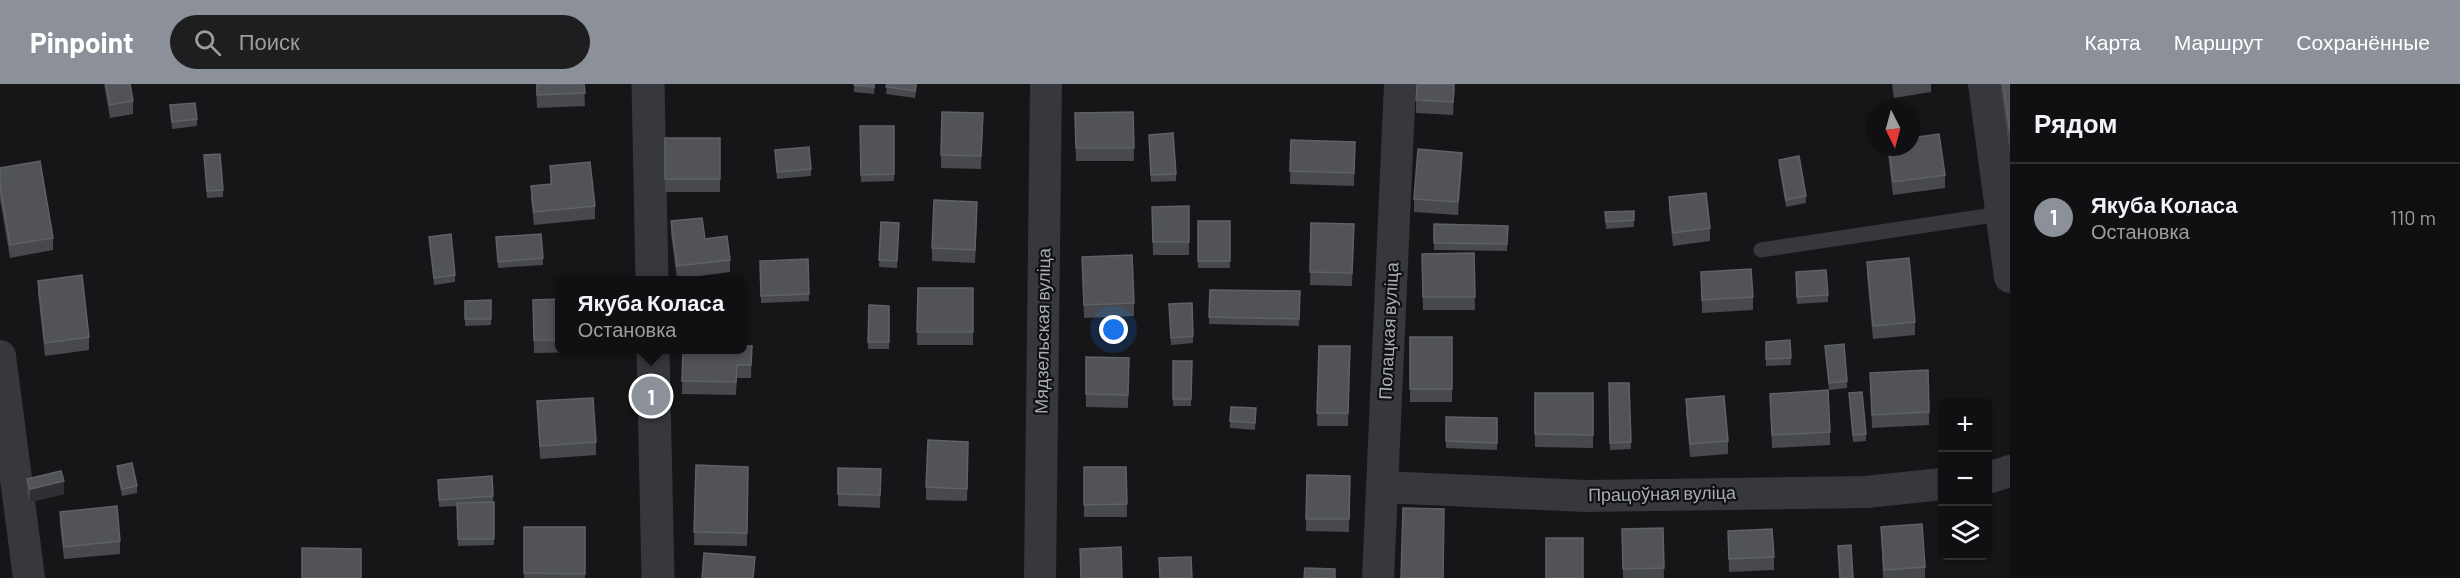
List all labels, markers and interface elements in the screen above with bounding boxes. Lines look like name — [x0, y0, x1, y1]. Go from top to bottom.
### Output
search box — [170, 15, 590, 69]
text: Pinpoint — [30, 25, 134, 59]
icon: search — [191, 26, 224, 59]
text: Поиск — [239, 28, 300, 54]
text: Карта — [2085, 29, 2141, 54]
text: Маршрут — [2174, 29, 2263, 54]
text: Сохранённые — [2296, 29, 2430, 54]
north arrow — [1866, 102, 1920, 156]
text: Рядом — [2034, 107, 2117, 138]
text: Якуба Коласа — [2091, 191, 2238, 217]
text: 1 — [2050, 205, 2057, 229]
text: 110 m — [2390, 205, 2436, 229]
text: Остановка — [2091, 219, 2190, 243]
street label: Мядзельская вуліца — [1030, 247, 1054, 414]
street label: Полацкая вуліца — [1373, 261, 1403, 400]
popup — [555, 276, 747, 354]
text: Якуба Коласа — [578, 289, 724, 315]
your location — [1099, 315, 1128, 344]
text: Остановка — [578, 317, 676, 341]
pin: 1 — [632, 374, 670, 418]
map controls — [1938, 398, 1992, 560]
button: + — [1938, 398, 1992, 452]
button: − — [1938, 452, 1992, 506]
street label: Працоўная вуліца — [1588, 481, 1737, 505]
button: layers — [1938, 506, 1992, 560]

